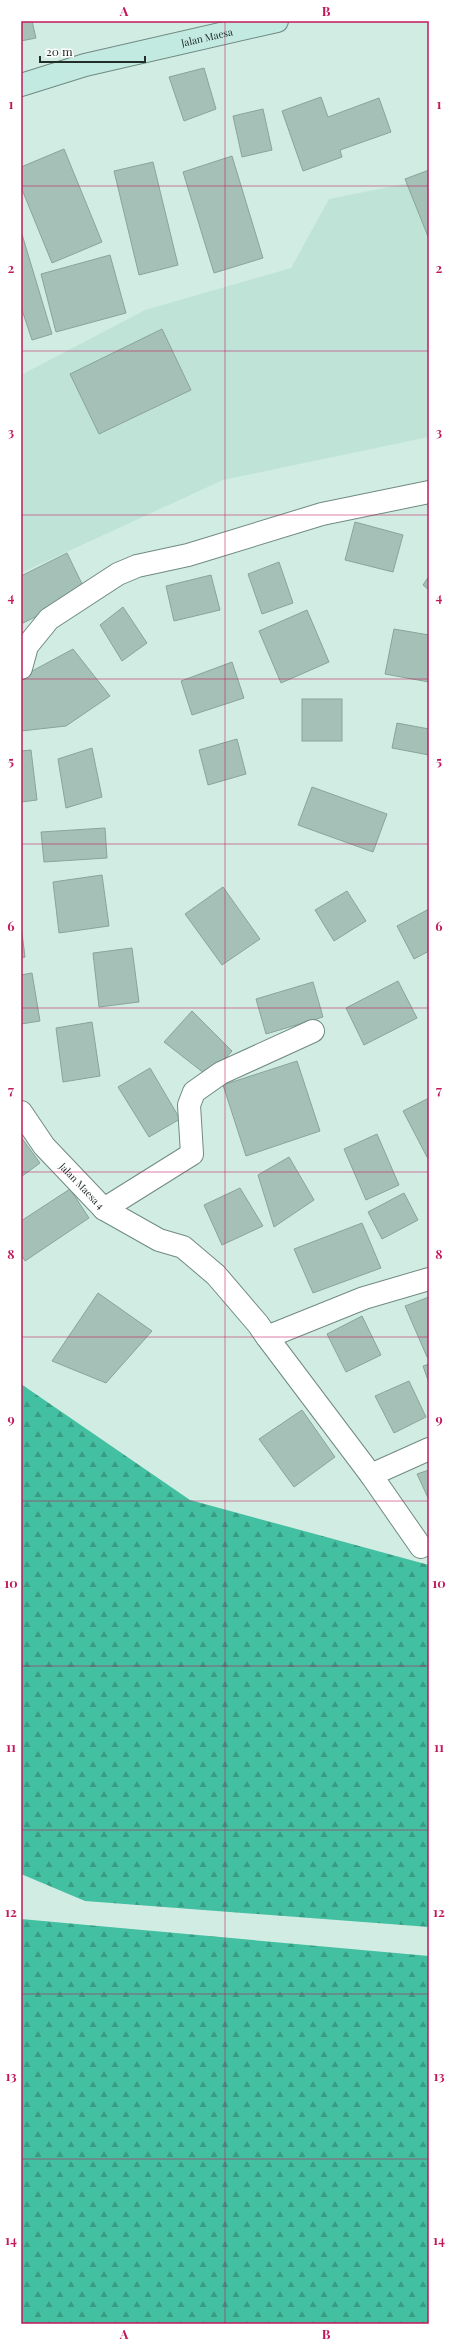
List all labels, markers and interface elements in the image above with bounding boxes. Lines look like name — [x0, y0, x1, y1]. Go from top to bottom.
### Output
text: A — [119, 2, 129, 19]
text: B — [322, 2, 331, 19]
street label: Jalan Maesa — [179, 24, 234, 50]
scale bar — [40, 38, 145, 64]
text: 20 m — [46, 43, 73, 59]
text: 1 — [9, 95, 14, 112]
text: 1 — [437, 95, 442, 112]
text: 2 — [8, 259, 15, 276]
text: 2 — [436, 259, 443, 276]
text: 3 — [8, 423, 14, 440]
text: 3 — [436, 423, 442, 440]
text: 4 — [8, 588, 15, 605]
text: 4 — [436, 588, 443, 605]
text: 5 — [8, 752, 14, 769]
text: 5 — [436, 752, 442, 769]
text: 6 — [7, 917, 15, 934]
text: 6 — [435, 917, 443, 934]
text: 7 — [8, 1081, 14, 1098]
text: 7 — [436, 1081, 442, 1098]
street label: Jalan Maesa 4 — [56, 1159, 108, 1212]
text: 8 — [7, 1245, 15, 1262]
text: 8 — [435, 1245, 443, 1262]
text: 9 — [7, 1410, 15, 1427]
text: 9 — [435, 1410, 443, 1427]
text: 10 — [4, 1574, 18, 1591]
text: 10 — [432, 1574, 446, 1591]
text: 11 — [6, 1738, 16, 1755]
text: 11 — [434, 1738, 444, 1755]
text: 12 — [5, 1903, 17, 1920]
text: 12 — [433, 1903, 445, 1920]
text: 13 — [5, 2067, 17, 2084]
text: 13 — [433, 2067, 445, 2084]
text: 14 — [5, 2231, 17, 2248]
text: 14 — [433, 2231, 445, 2248]
text: A — [119, 2325, 129, 2342]
text: B — [322, 2325, 331, 2342]

